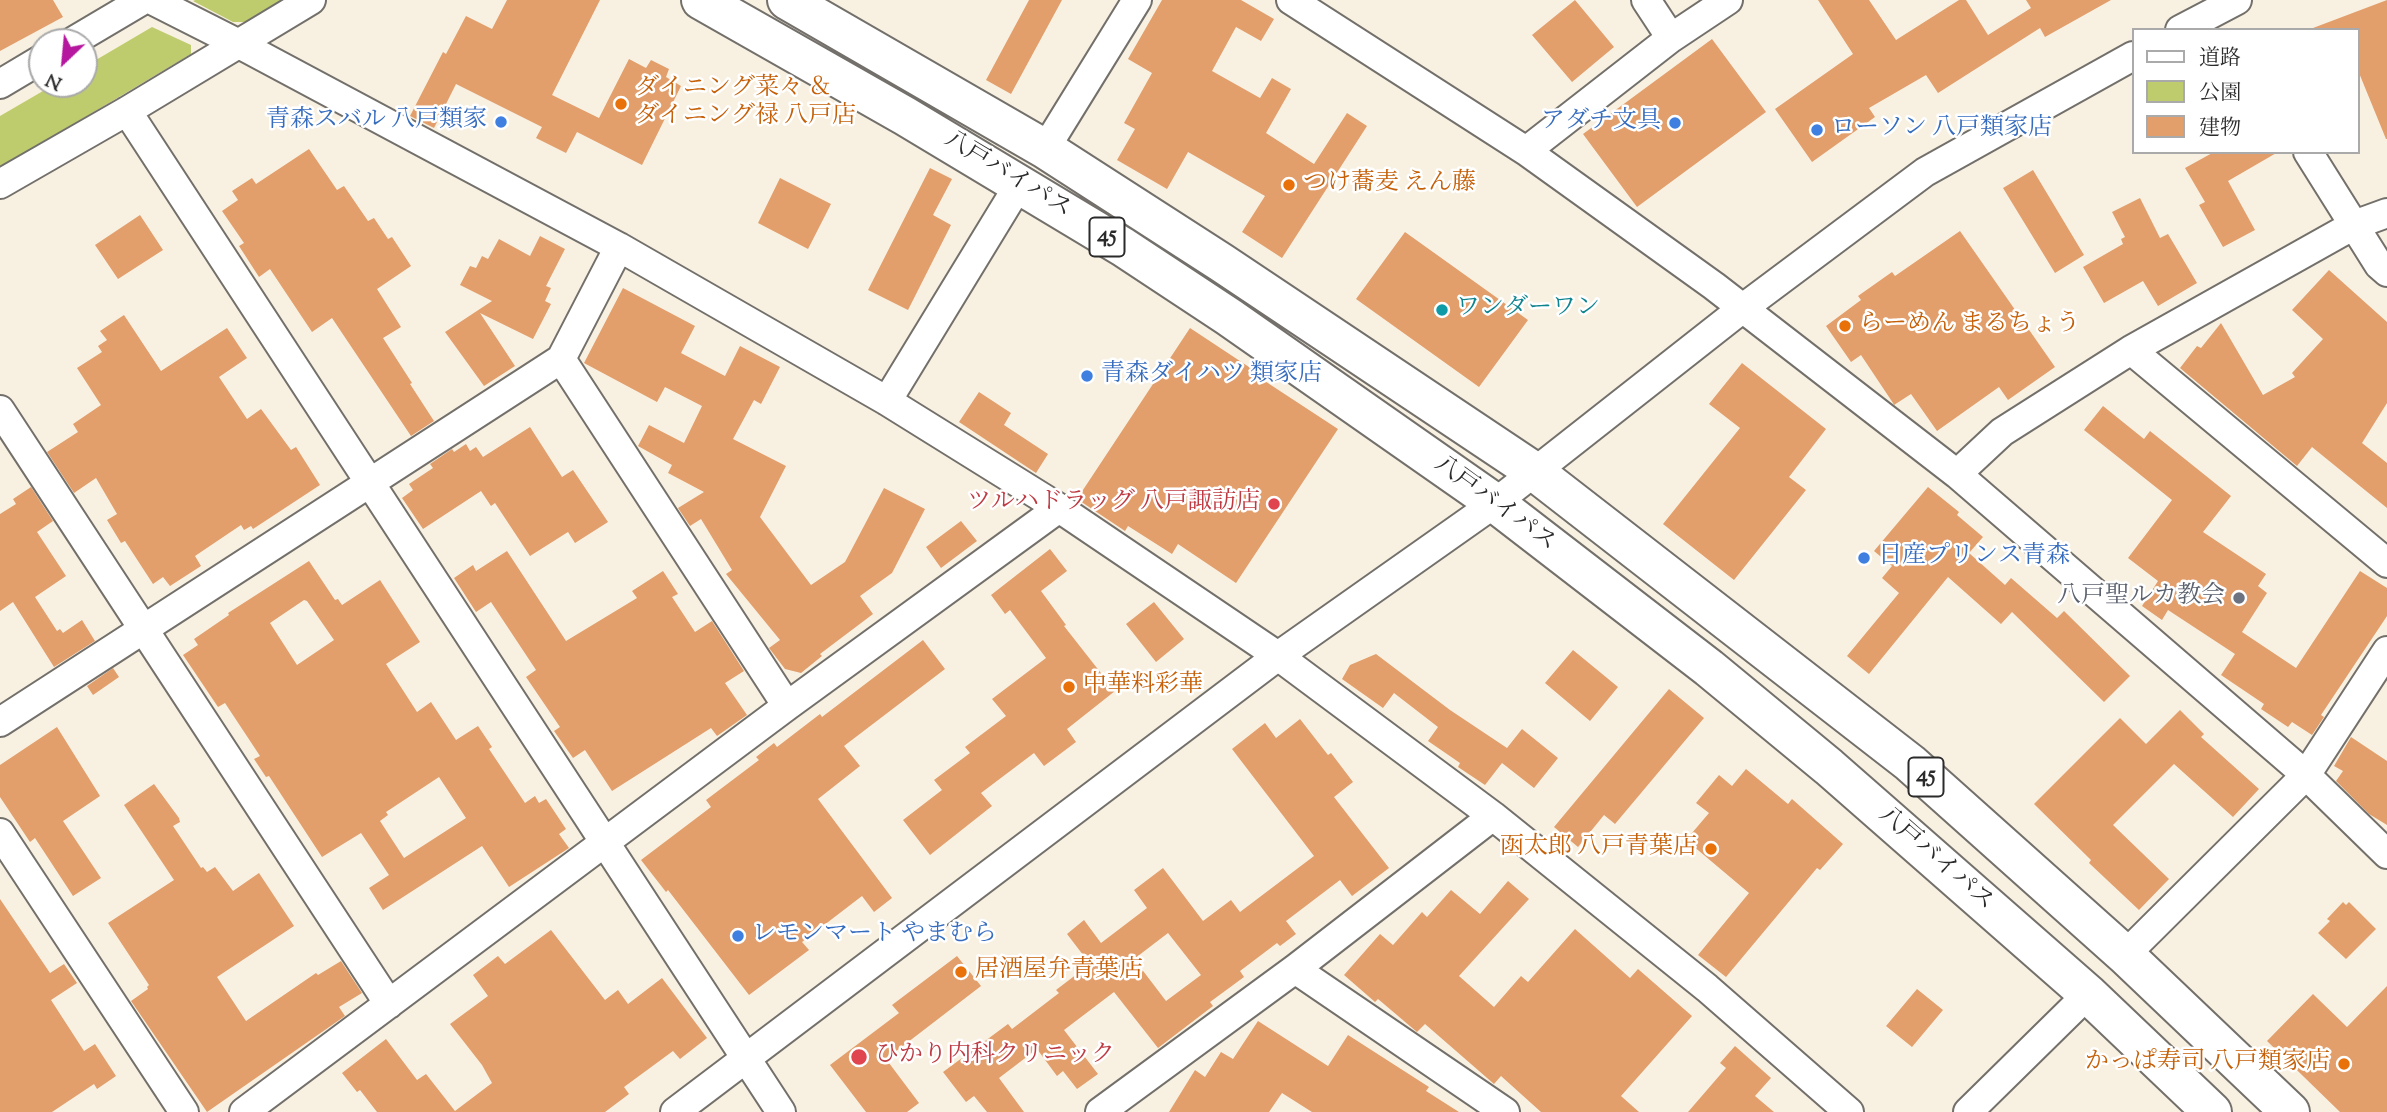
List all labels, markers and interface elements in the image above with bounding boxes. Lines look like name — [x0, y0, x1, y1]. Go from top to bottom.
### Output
north arrow — [28, 28, 98, 98]
legend — [2132, 28, 2359, 154]
text: 道路 — [2199, 44, 2241, 74]
text: N — [42, 65, 67, 96]
place label: ダイニング菜々 ＆ ダイニング禄 八戸店 — [635, 76, 856, 132]
text: 公園 — [2199, 79, 2241, 109]
marker: ダイニング菜々 ＆ ダイニング禄 八戸店 — [613, 96, 629, 112]
place label: 青森スバル 八戸類家 — [266, 108, 487, 136]
place label: アダチ文具 — [1541, 109, 1661, 137]
marker: 青森スバル 八戸類家 — [493, 114, 509, 130]
text: 建物 — [2199, 114, 2241, 144]
marker: アダチ文具 — [1667, 115, 1683, 131]
place label: ローソン 八戸類家店 — [1831, 116, 2052, 144]
marker: ローソン 八戸類家店 — [1809, 122, 1825, 138]
street label: 八戸バイパス — [938, 127, 1076, 225]
place label: つけ蕎麦 えん藤 — [1303, 171, 1476, 199]
marker: つけ蕎麦 えん藤 — [1281, 177, 1297, 193]
road number: 45 — [1090, 218, 1124, 256]
place label: ワンダーワン — [1456, 296, 1600, 324]
marker: ワンダーワン — [1434, 302, 1450, 318]
place label: らーめん まるちょう — [1859, 312, 2080, 340]
marker: らーめん まるちょう — [1837, 318, 1853, 334]
place label: 青森ダイハツ 類家店 — [1101, 362, 1322, 390]
marker: 青森ダイハツ 類家店 — [1079, 368, 1095, 384]
street label: 八戸バイパス — [1427, 451, 1561, 559]
place label: ツルハドラッグ 八戸諏訪店 — [967, 490, 1260, 518]
marker: ツルハドラッグ 八戸諏訪店 — [1266, 496, 1282, 512]
place label: 日産プリンス青森 — [1878, 544, 2070, 572]
marker: 日産プリンス青森 — [1856, 550, 1872, 566]
place label: 八戸聖ルカ教会 — [2057, 584, 2225, 612]
marker: 八戸聖ルカ教会 — [2231, 590, 2247, 606]
place label: 中華料彩華 — [1083, 673, 1203, 701]
marker: 中華料彩華 — [1061, 679, 1077, 695]
road number: 45 — [1909, 758, 1944, 796]
street label: 八戸バイパス — [1871, 802, 1999, 918]
place label: 函太郎 八戸青葉店 — [1500, 835, 1697, 863]
marker: 函太郎 八戸青葉店 — [1703, 841, 1719, 857]
place label: レモンマート やまむら — [752, 922, 997, 950]
marker: レモンマート やまむら — [730, 928, 746, 944]
place label: 居酒屋弁青葉店 — [975, 958, 1143, 986]
marker: 居酒屋弁青葉店 — [953, 964, 969, 980]
place label: ひかり内科クリニック — [875, 1043, 1115, 1071]
marker: ひかり内科クリニック — [849, 1047, 869, 1067]
place label: かっぱ寿司 八戸類家店 — [2085, 1050, 2330, 1078]
marker: かっぱ寿司 八戸類家店 — [2336, 1056, 2352, 1072]

